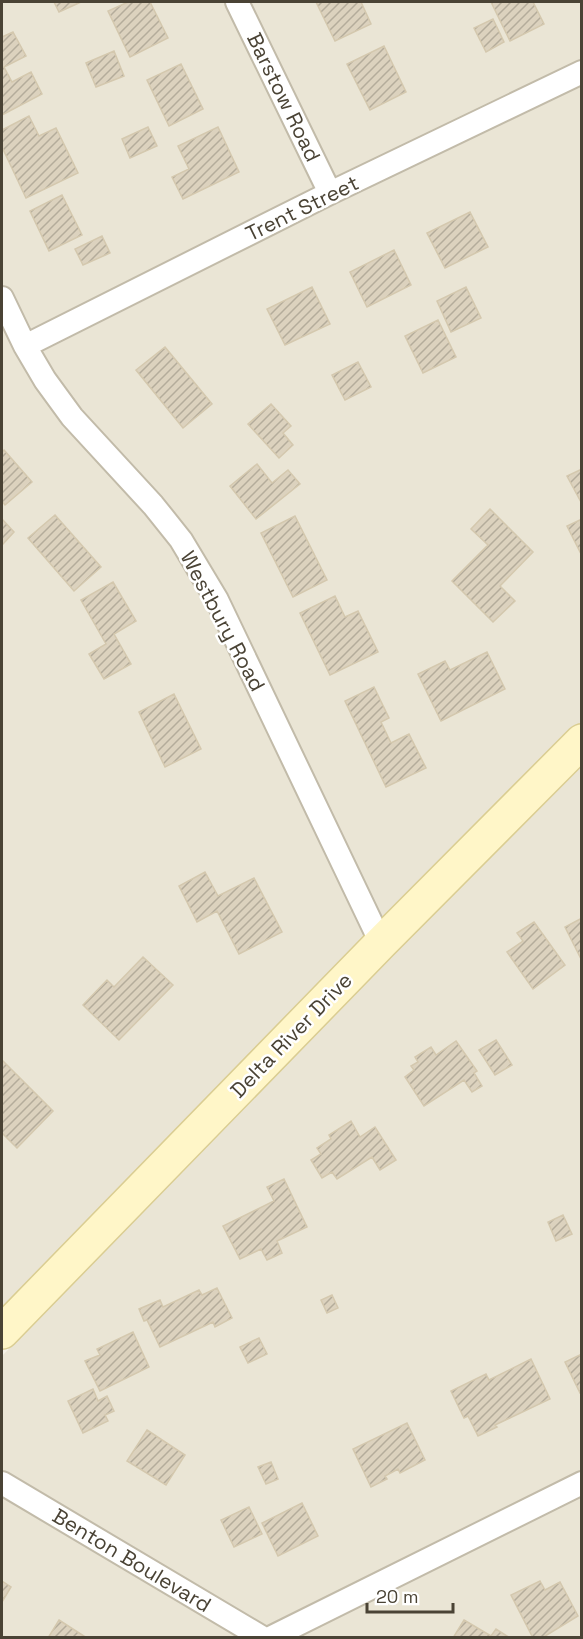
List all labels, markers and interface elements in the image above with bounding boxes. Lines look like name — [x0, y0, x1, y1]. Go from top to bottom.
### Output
street label: Barstow Road — [241, 28, 327, 166]
street label: Trent Street — [241, 169, 363, 247]
street label: Westbury Road — [175, 546, 271, 696]
street label: Delta River Drive — [224, 967, 358, 1103]
street label: Benton Boulevard — [48, 1502, 216, 1618]
scale bar — [367, 1576, 452, 1614]
text: 20 m — [376, 1585, 419, 1608]

